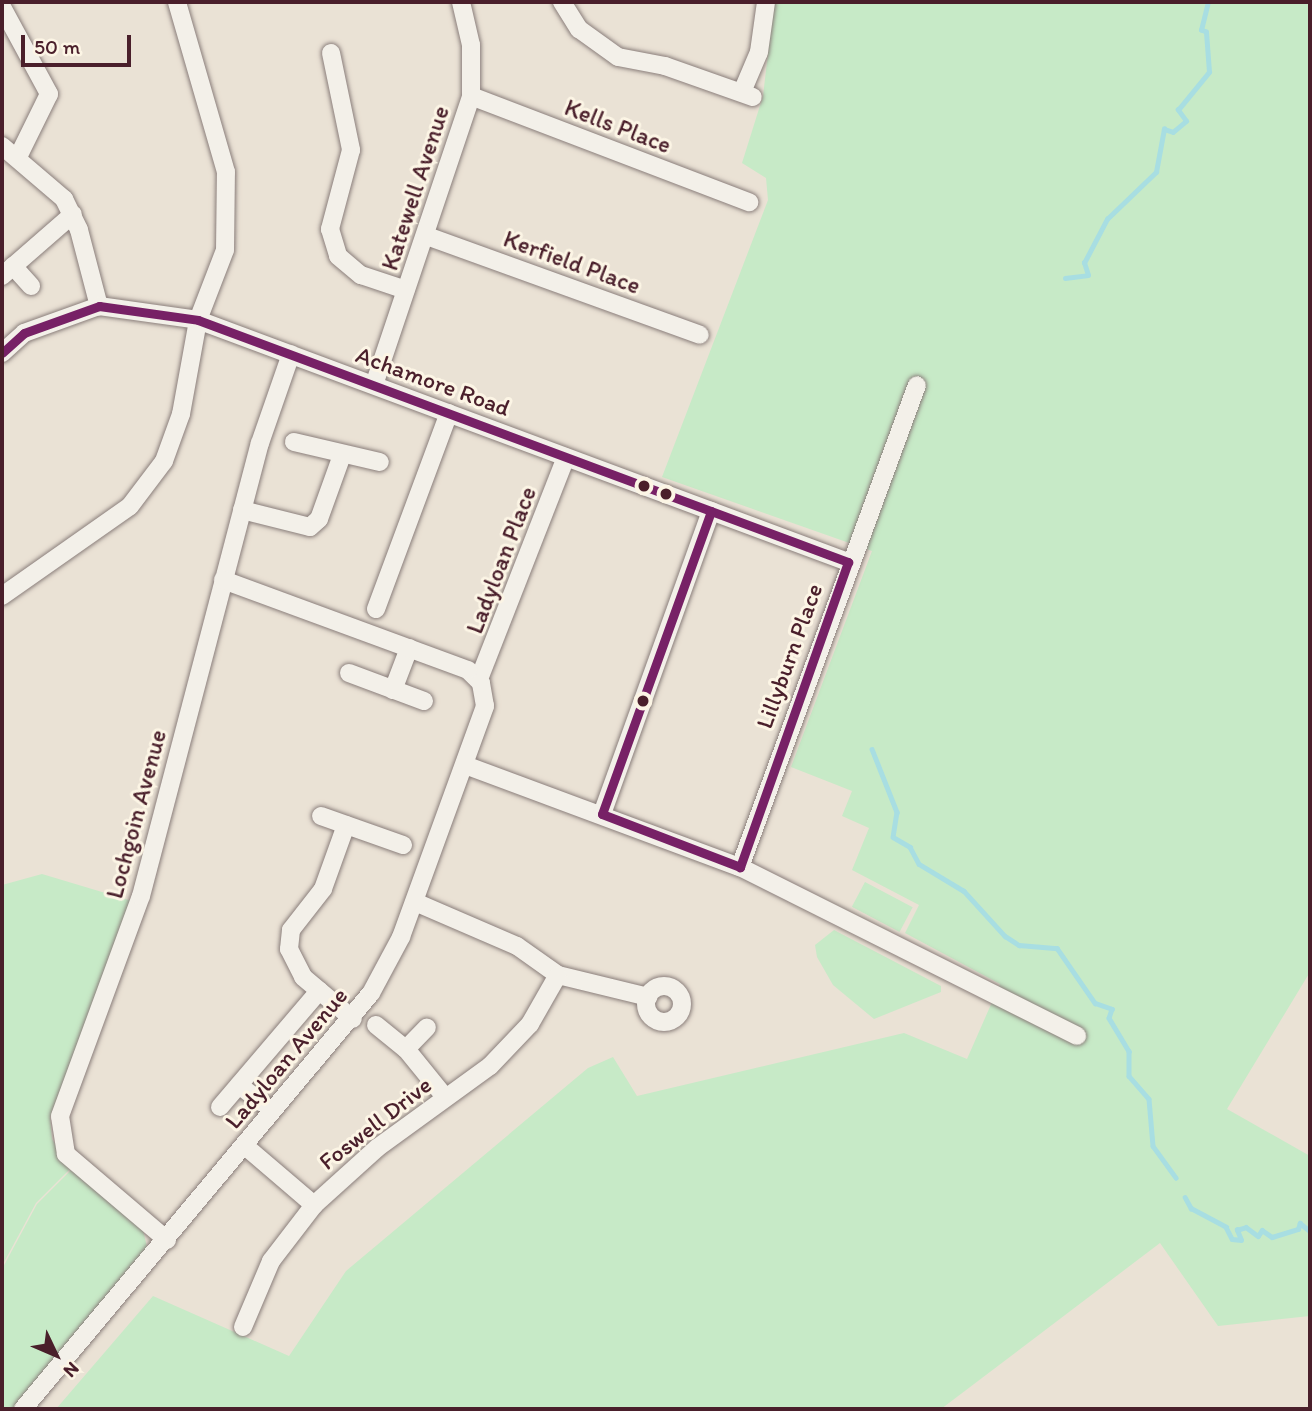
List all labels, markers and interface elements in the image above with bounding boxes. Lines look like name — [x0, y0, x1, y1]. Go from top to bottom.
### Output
scale bar — [24, 21, 135, 65]
text: 50 m — [34, 34, 80, 59]
street label: Kells Place — [561, 93, 675, 159]
street label: Katewell Avenue — [375, 103, 455, 273]
street label: Kerfield Place — [500, 224, 644, 300]
street label: Achamore Road — [352, 340, 514, 422]
unlabelled marker — [637, 479, 651, 493]
street label: Ladyloan Place — [460, 483, 542, 637]
unlabelled marker — [659, 487, 673, 501]
street label: Lillyburn Place — [749, 580, 829, 732]
unlabelled marker — [636, 694, 650, 708]
street label: Lochgoin Avenue — [100, 727, 172, 901]
street label: Ladyloan Avenue — [219, 982, 353, 1134]
street label: Foswell Drive — [313, 1070, 437, 1176]
north arrow — [21, 1320, 91, 1390]
text: N — [59, 1357, 84, 1383]

